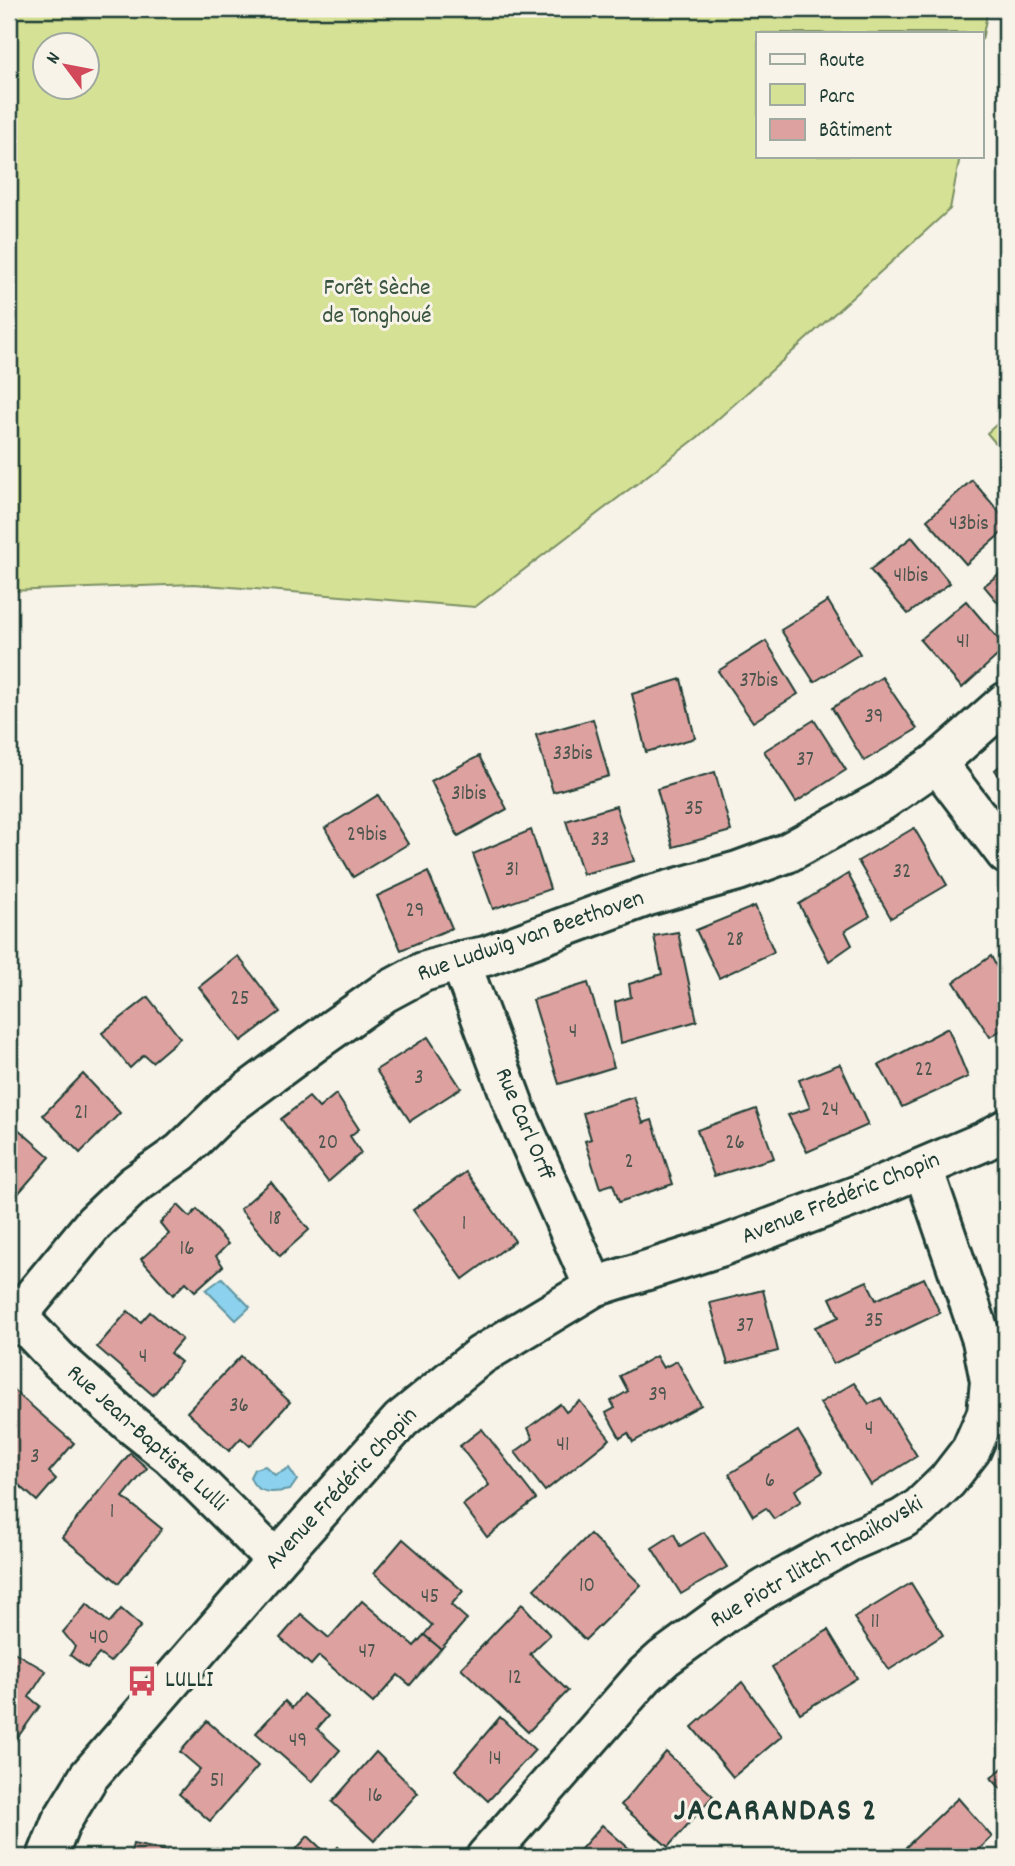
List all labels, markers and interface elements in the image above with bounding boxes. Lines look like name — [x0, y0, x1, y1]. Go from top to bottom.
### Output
north arrow — [32, 32, 102, 102]
legend — [756, 32, 984, 158]
text: Route — [819, 47, 865, 77]
text: N — [41, 48, 68, 70]
text: Parc — [819, 83, 855, 113]
text: Bâtiment — [819, 117, 892, 147]
park label: Forêt Sèche de Tonghoué — [322, 272, 432, 334]
house number: 43bis — [949, 510, 989, 540]
house number: 41bis — [893, 562, 929, 592]
house number: 41 — [956, 628, 970, 658]
house number: 37bis — [739, 667, 779, 697]
house number: 39 — [865, 703, 883, 733]
house number: 33bis — [553, 740, 593, 770]
house number: 37 — [796, 746, 814, 776]
house number: 31bis — [451, 780, 487, 810]
house number: 35 — [684, 795, 704, 825]
house number: 29bis — [347, 821, 387, 851]
house number: 33 — [591, 826, 609, 856]
house number: 31 — [505, 856, 519, 886]
house number: 32 — [893, 858, 911, 888]
street label: Rue Ludwig van Beethoven — [413, 882, 649, 992]
house number: 29 — [406, 897, 424, 927]
house number: 28 — [726, 926, 744, 956]
house number: 25 — [231, 985, 249, 1015]
house number: 4 — [569, 1018, 577, 1048]
house number: 22 — [915, 1056, 933, 1086]
street label: Rue Carl Orff — [485, 1063, 563, 1187]
house number: 3 — [414, 1064, 424, 1094]
house number: 24 — [821, 1096, 839, 1126]
house number: 21 — [74, 1099, 88, 1129]
house number: 20 — [318, 1129, 338, 1159]
house number: 26 — [725, 1129, 745, 1159]
street label: Avenue Frédéric Chopin — [737, 1144, 945, 1254]
house number: 2 — [624, 1148, 634, 1178]
house number: 18 — [268, 1205, 282, 1235]
house number: 1 — [462, 1210, 466, 1240]
house number: 16 — [180, 1235, 194, 1265]
house number: 35 — [864, 1307, 884, 1337]
house number: 37 — [736, 1312, 754, 1342]
house number: 4 — [139, 1343, 147, 1373]
street label: Rue Jean-Baptiste Lulli — [58, 1357, 234, 1521]
house number: 39 — [649, 1381, 667, 1411]
house number: 36 — [229, 1392, 249, 1422]
street label: Avenue Frédéric Chopin — [258, 1400, 426, 1578]
house number: 4 — [865, 1415, 873, 1445]
house number: 41 — [556, 1431, 570, 1461]
house number: 3 — [30, 1443, 40, 1473]
house number: 6 — [765, 1467, 775, 1497]
street label: Rue Piotr Ilitch Tchaikovski — [704, 1488, 930, 1638]
house number: 1 — [110, 1498, 114, 1528]
house number: 10 — [579, 1572, 595, 1602]
house number: 45 — [421, 1583, 439, 1613]
house number: 11 — [870, 1608, 880, 1638]
house number: 40 — [89, 1624, 109, 1654]
house number: 47 — [359, 1638, 375, 1668]
bus stop icon: LULLI — [125, 1664, 159, 1698]
place label: LULLI — [165, 1664, 214, 1698]
house number: 12 — [508, 1664, 522, 1694]
house number: 49 — [289, 1727, 307, 1757]
house number: 14 — [488, 1745, 502, 1775]
house number: 51 — [210, 1767, 224, 1797]
house number: 16 — [368, 1782, 382, 1812]
district label: JACARANDAS 2 — [674, 1790, 878, 1836]

